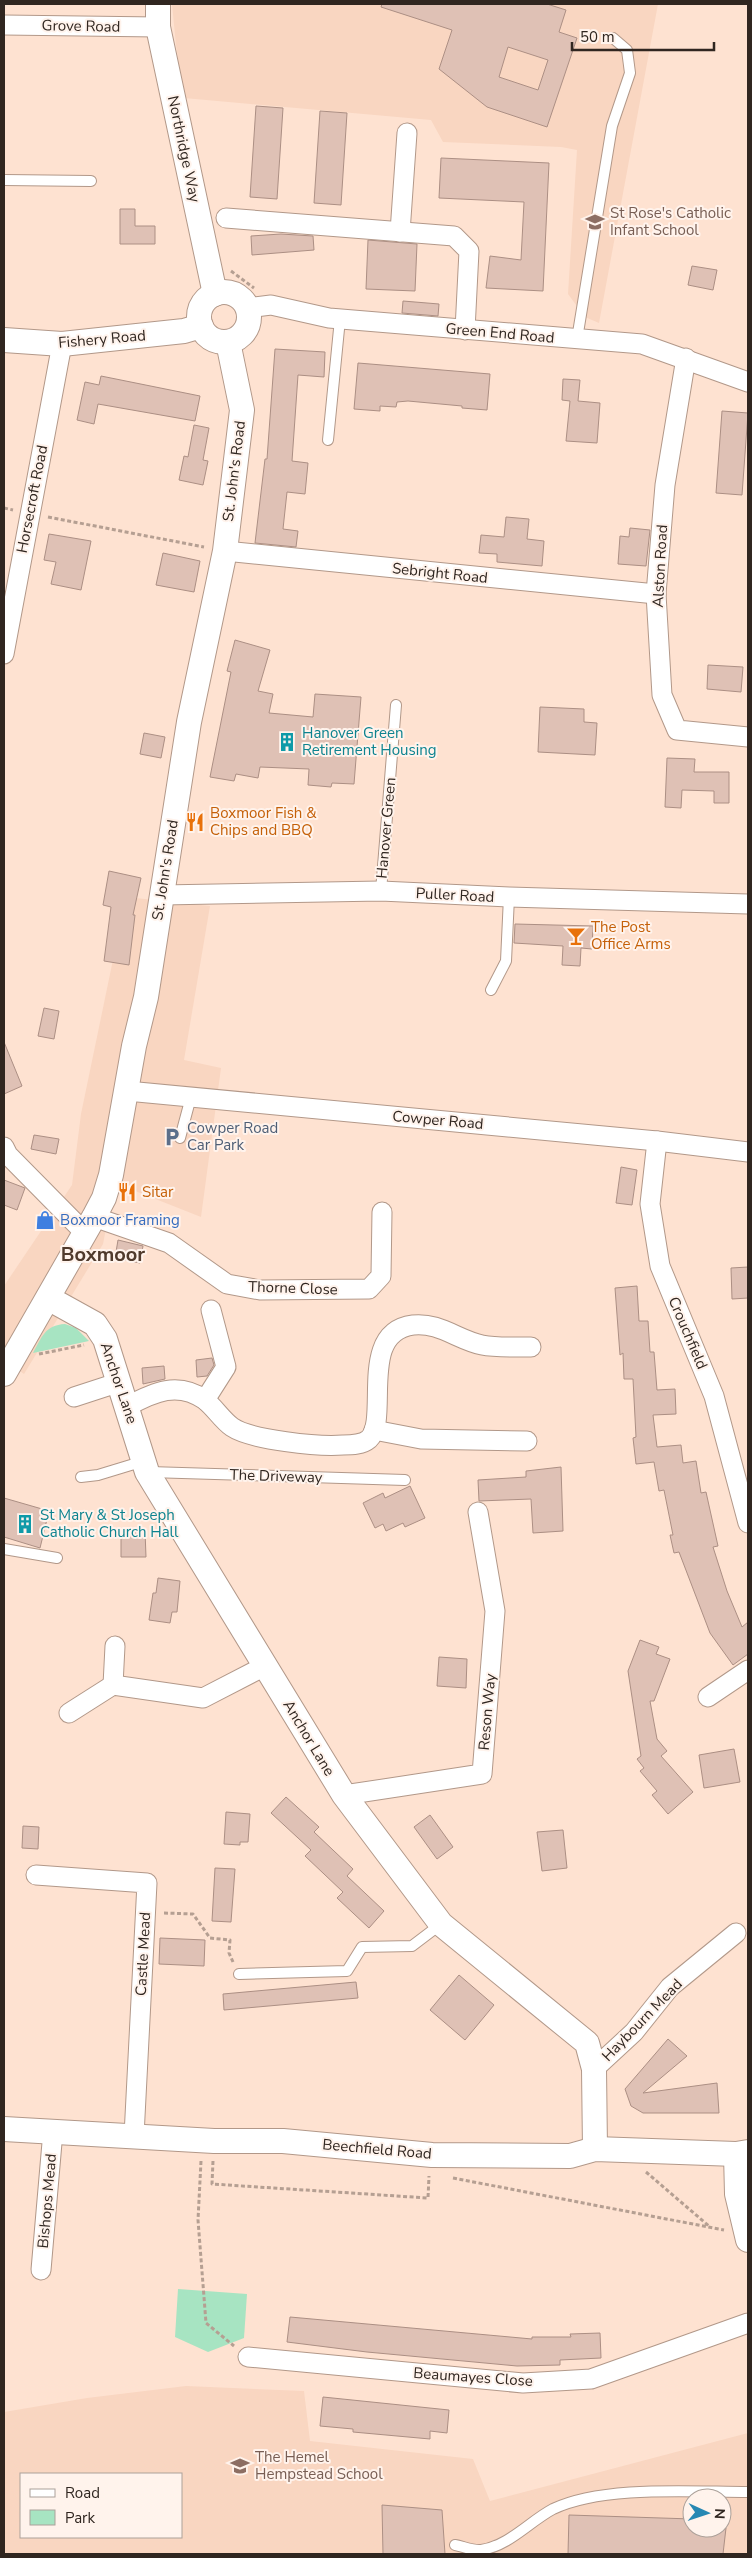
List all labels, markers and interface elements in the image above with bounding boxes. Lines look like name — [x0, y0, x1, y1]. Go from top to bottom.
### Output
street label: Grove Road — [41, 15, 121, 37]
scale bar — [572, 20, 714, 52]
text: 50 m — [580, 27, 615, 47]
street label: Northridge Way — [163, 94, 205, 204]
place label: St Rose's Catholic Infant School — [610, 203, 731, 240]
school or university icon: St Rose's Catholic Infant School — [584, 211, 606, 233]
street label: Green End Road — [445, 318, 555, 348]
street label: Fishery Road — [57, 325, 147, 353]
street label: St. John's Road — [218, 419, 250, 523]
street label: Horsecroft Road — [12, 443, 52, 555]
street label: Alston Road — [648, 524, 672, 608]
street label: Sebright Road — [391, 558, 489, 588]
place label: Hanover Green Retirement Housing — [302, 723, 436, 760]
building icon: Hanover Green Retirement Housing — [276, 731, 298, 753]
street label: Hanover Green — [372, 777, 400, 879]
place label: Boxmoor Fish & Chips and BBQ — [210, 803, 317, 840]
restaurant icon: Boxmoor Fish & Chips and BBQ — [184, 811, 206, 833]
street label: St. John's Road — [147, 818, 183, 922]
street label: Puller Road — [415, 883, 495, 907]
place label: The Post Office Arms — [591, 917, 671, 954]
bar icon: The Post Office Arms — [565, 925, 587, 947]
street label: Cowper Road — [392, 1106, 484, 1134]
place label: Cowper Road Car Park — [187, 1118, 278, 1155]
parking icon: Cowper Road Car Park — [161, 1126, 183, 1148]
restaurant icon: Sitar — [116, 1181, 138, 1203]
place label: Sitar — [142, 1182, 174, 1202]
shop icon: Boxmoor Framing — [34, 1209, 56, 1231]
place label: Boxmoor Framing — [60, 1210, 180, 1230]
district label: Boxmoor — [61, 1241, 145, 1268]
street label: Thorne Close — [248, 1276, 338, 1300]
street label: Crouchfield — [664, 1294, 712, 1372]
street label: Anchor Lane — [96, 1340, 142, 1426]
street label: The Driveway — [229, 1464, 323, 1488]
place label: St Mary & St Joseph Catholic Church Hall — [40, 1505, 179, 1542]
building icon: St Mary & St Joseph Catholic Church Hall — [14, 1513, 36, 1535]
street label: Reson Way — [474, 1672, 500, 1751]
street label: Anchor Lane — [279, 1696, 339, 1780]
street label: Castle Mead — [131, 1912, 155, 1996]
street label: Haybourn Mead — [597, 1974, 687, 2066]
street label: Beechfield Road — [321, 2134, 433, 2164]
street label: Bishops Mead — [33, 2153, 61, 2249]
street label: Beaumayes Close — [413, 2363, 533, 2391]
place label: The Hemel Hempstead School — [255, 2447, 383, 2484]
school or university icon: The Hemel Hempstead School — [229, 2455, 251, 2477]
legend — [20, 2473, 182, 2538]
text: Road — [65, 2483, 100, 2503]
north arrow — [682, 2488, 732, 2538]
text: Park — [65, 2508, 95, 2528]
text: N — [710, 2508, 729, 2519]

